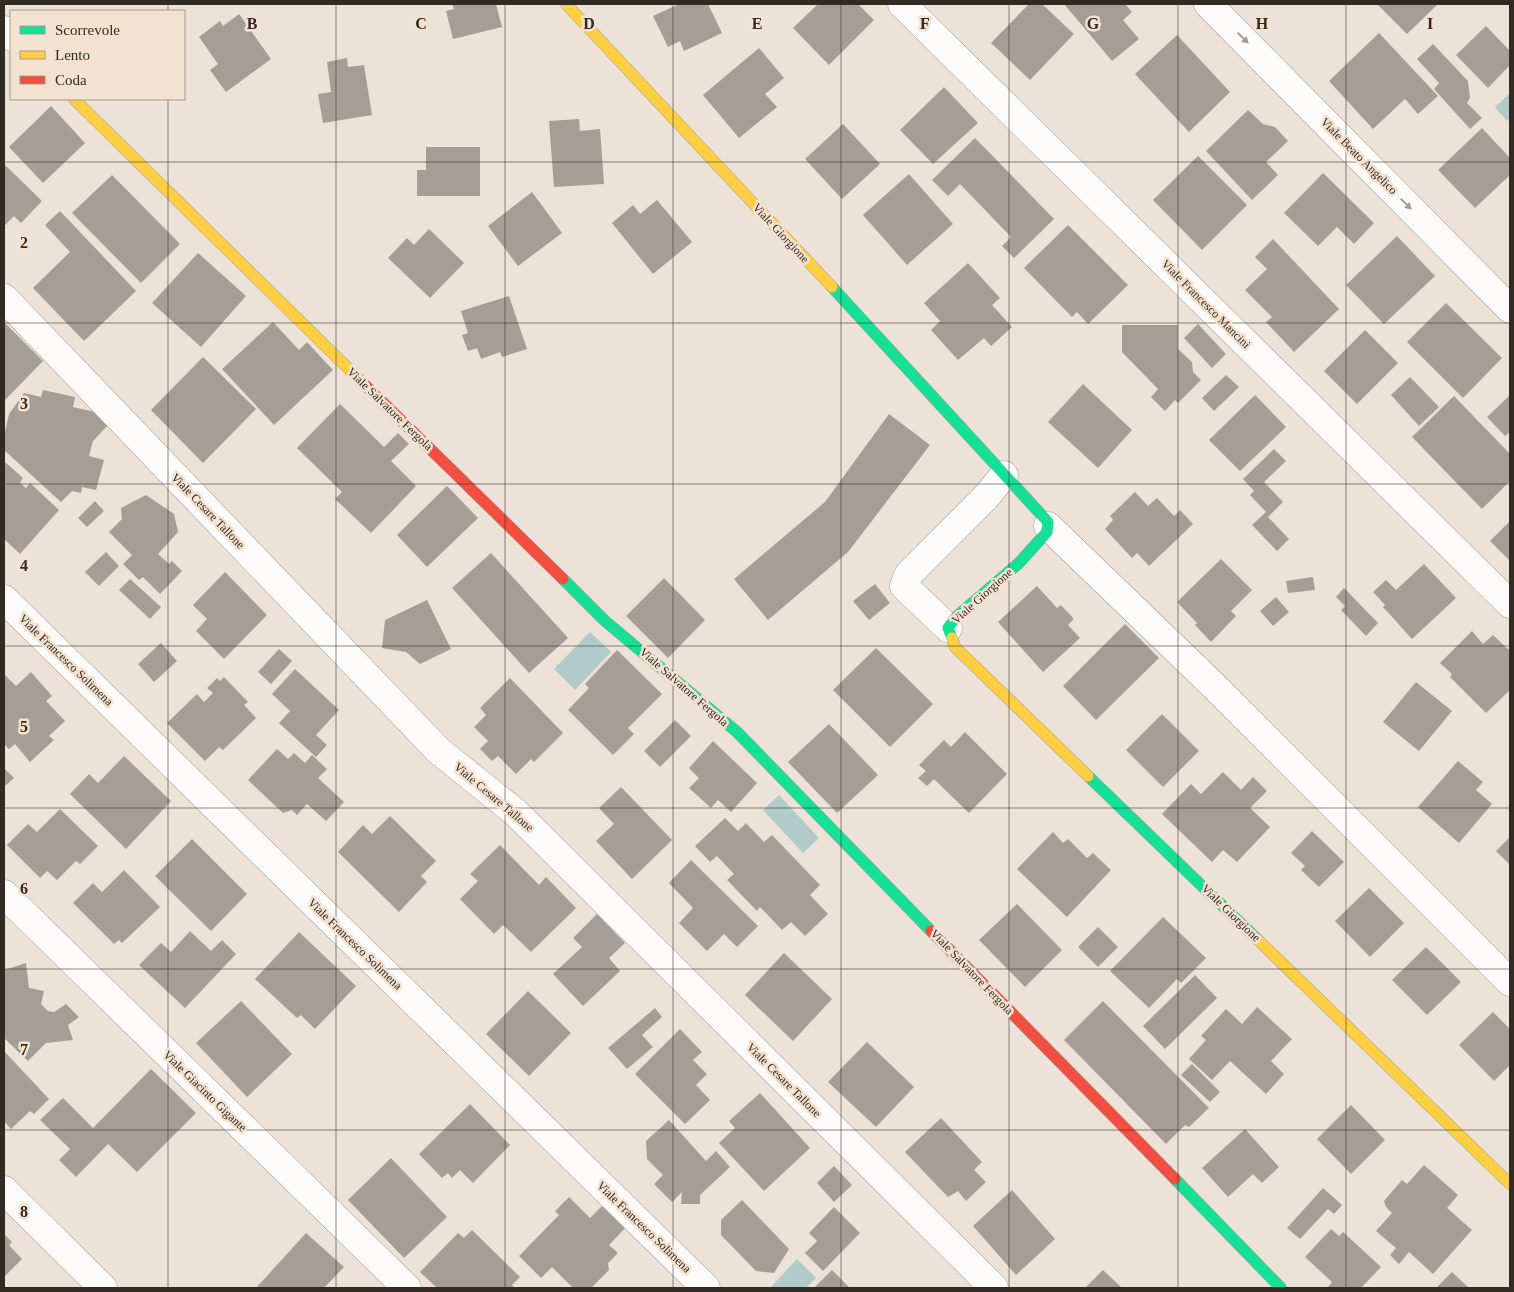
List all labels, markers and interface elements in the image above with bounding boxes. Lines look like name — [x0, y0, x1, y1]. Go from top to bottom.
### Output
legend — [10, 10, 185, 100]
text: B — [247, 15, 258, 32]
text: C — [415, 15, 427, 32]
text: D — [583, 15, 595, 32]
text: E — [752, 15, 762, 32]
text: F — [920, 15, 930, 32]
text: G — [1087, 15, 1100, 32]
text: H — [1256, 15, 1269, 32]
text: I — [1427, 15, 1433, 32]
text: Scorrevole — [55, 22, 120, 38]
one-way arrow — [1236, 32, 1248, 44]
text: Lento — [55, 47, 90, 63]
text: Coda — [55, 72, 87, 88]
street label: Viale Beato Angelico — [1318, 115, 1400, 197]
one-way arrow — [1400, 197, 1412, 209]
street label: Viale Giorgione — [750, 200, 812, 266]
text: 2 — [20, 234, 28, 251]
street label: Viale Francesco Mancini — [1159, 257, 1254, 352]
street label: Viale Salvatore Fergola — [344, 365, 436, 454]
text: 3 — [20, 395, 28, 412]
street label: Viale Cesare Tallone — [168, 470, 248, 552]
text: 4 — [20, 557, 28, 574]
street label: Viale Giorgione — [949, 565, 1015, 627]
street label: Viale Francesco Solimena — [16, 611, 116, 709]
street label: Viale Salvatore Fergola — [637, 645, 732, 730]
text: 5 — [20, 718, 28, 735]
street label: Viale Cesare Tallone — [451, 760, 537, 834]
text: 6 — [20, 880, 28, 897]
street label: Viale Giorgione — [1199, 881, 1263, 945]
street label: Viale Francesco Solimena — [305, 895, 405, 993]
street label: Viale Salvatore Fergola — [928, 926, 1017, 1018]
street label: Viale Cesare Tallone — [744, 1040, 824, 1120]
text: 7 — [20, 1041, 28, 1058]
street label: Viale Giacinto Gigante — [160, 1048, 250, 1134]
street label: Viale Francesco Solimena — [594, 1178, 694, 1276]
text: 8 — [20, 1203, 28, 1220]

